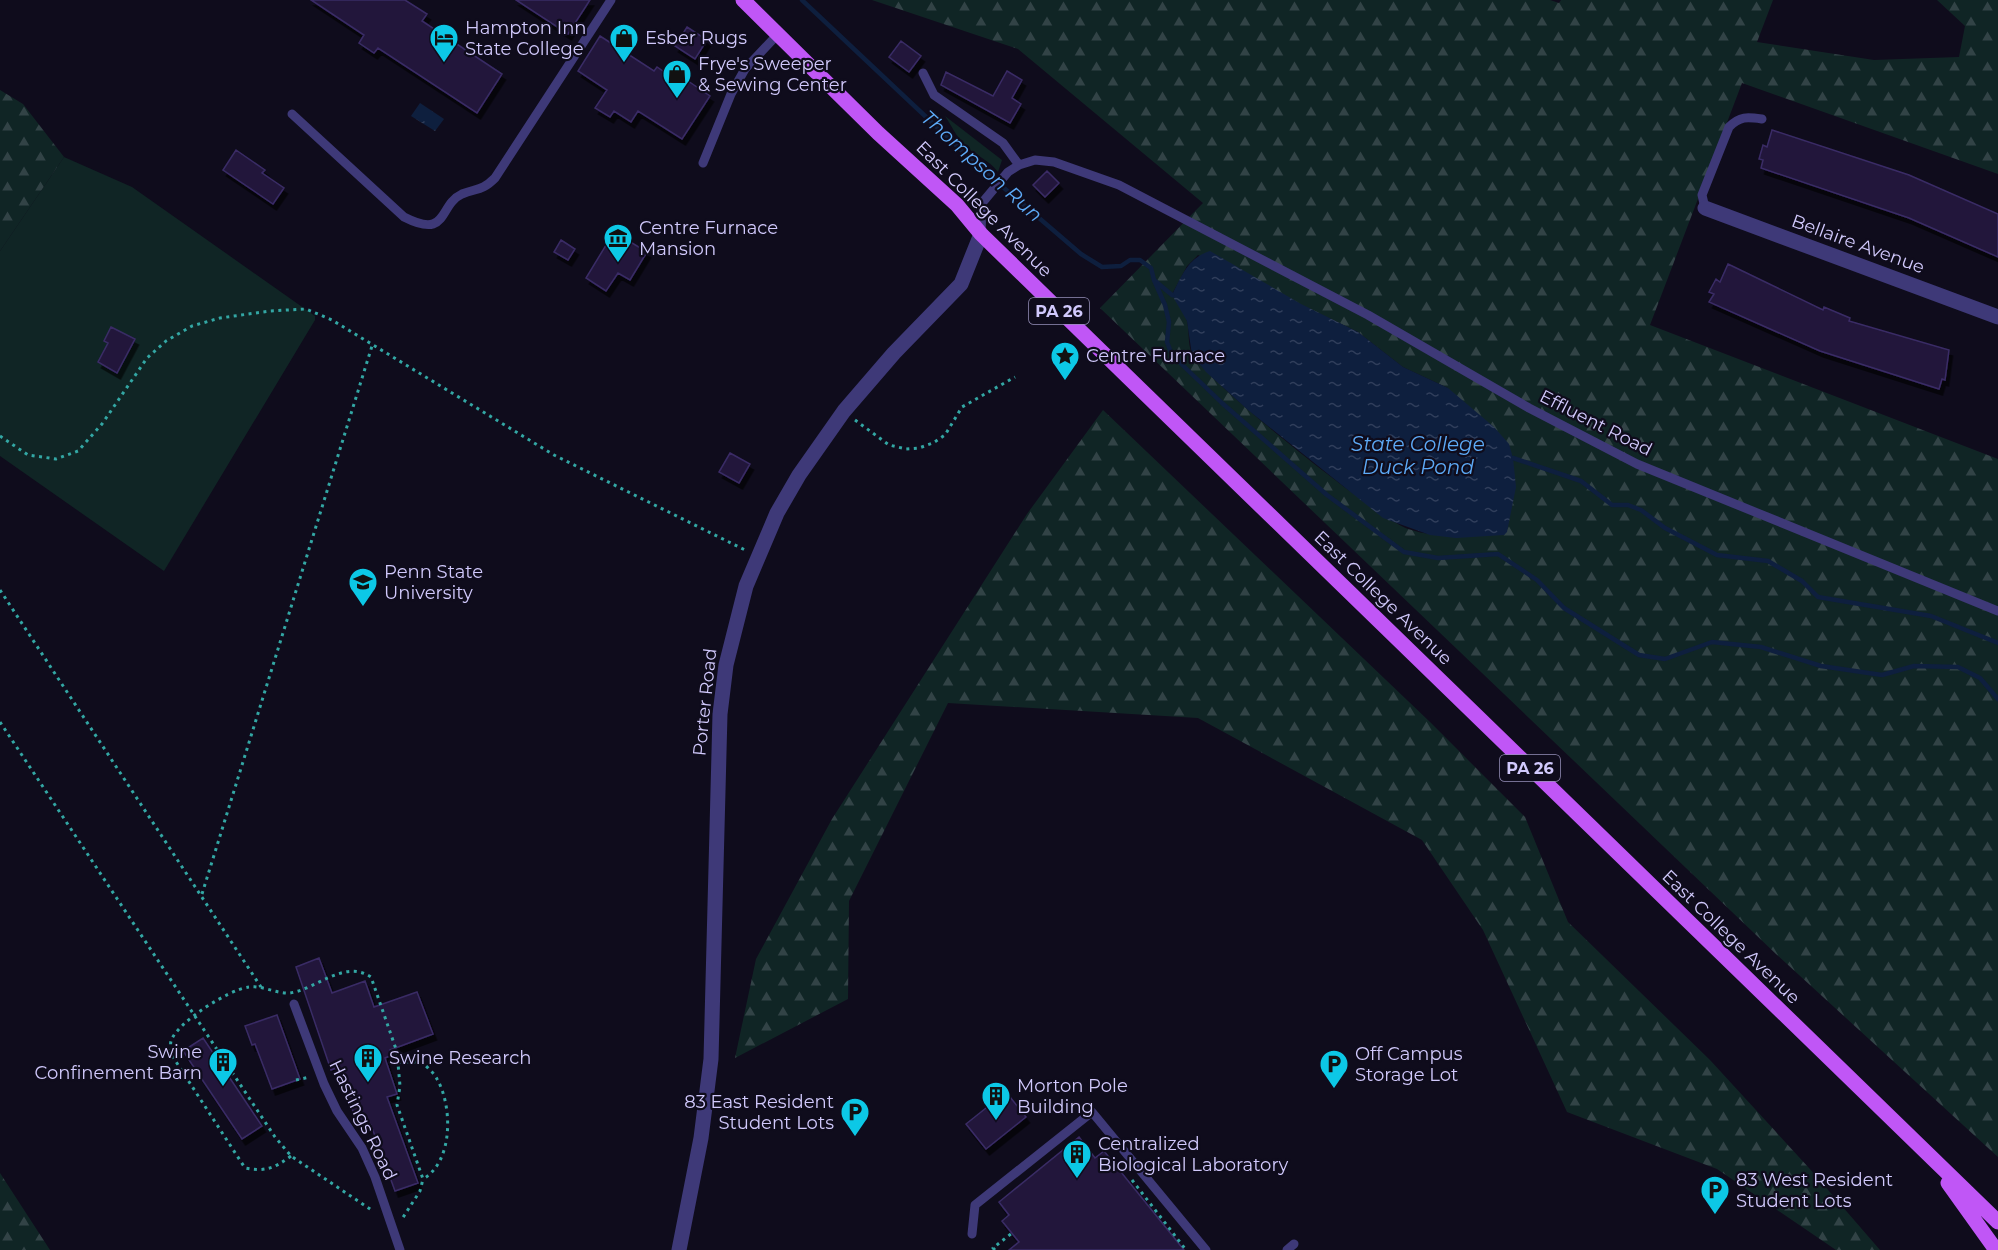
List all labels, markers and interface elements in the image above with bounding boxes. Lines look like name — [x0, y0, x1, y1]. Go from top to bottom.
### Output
place label: Hampton Inn State College — [465, 17, 586, 60]
hotel icon: Hampton Inn State College — [428, 22, 460, 64]
shop icon: Esber Rugs — [608, 22, 640, 64]
place label: Esber Rugs — [645, 27, 747, 49]
place label: Frye's Sweeper & Sewing Center — [698, 53, 847, 96]
shop icon: Frye's Sweeper & Sewing Center — [661, 58, 693, 100]
water label: Thompson Run — [916, 105, 1048, 227]
street label: East College Avenue — [911, 136, 1057, 282]
street label: Bellaire Avenue — [1788, 210, 1928, 278]
place label: Centre Furnace Mansion — [639, 217, 778, 260]
museum icon: Centre Furnace Mansion — [602, 222, 634, 264]
road number: PA 26 — [1029, 298, 1089, 324]
place icon: Centre Furnace — [1049, 340, 1081, 382]
place label: Centre Furnace — [1086, 345, 1225, 367]
street label: Effluent Road — [1536, 385, 1656, 461]
water label: State College Duck Pond — [1351, 432, 1485, 479]
street label: East College Avenue — [1309, 526, 1457, 670]
place label: Penn State University — [384, 561, 483, 604]
school or university icon: Penn State University — [347, 566, 379, 608]
street label: Porter Road — [688, 647, 722, 757]
road number: PA 26 — [1500, 755, 1560, 781]
street label: East College Avenue — [1657, 865, 1805, 1009]
place label: Swine Confinement Barn — [35, 1041, 202, 1084]
building icon: Swine Research — [352, 1042, 384, 1084]
place label: Off Campus Storage Lot — [1355, 1043, 1463, 1086]
building icon: Swine Confinement Barn — [207, 1046, 239, 1088]
place label: Swine Research — [389, 1047, 531, 1069]
parking icon: Off Campus Storage Lot — [1318, 1048, 1350, 1090]
street label: Hastings Road — [324, 1056, 402, 1184]
place label: Morton Pole Building — [1017, 1075, 1128, 1118]
building icon: Morton Pole Building — [980, 1080, 1012, 1122]
place label: 83 East Resident Student Lots — [684, 1091, 834, 1134]
parking icon: 83 East Resident Student Lots — [839, 1096, 871, 1138]
place label: Centralized Biological Laboratory — [1098, 1133, 1288, 1176]
building icon: Centralized Biological Laboratory — [1061, 1138, 1093, 1180]
place label: 83 West Resident Student Lots — [1736, 1169, 1893, 1212]
parking icon: 83 West Resident Student Lots — [1699, 1174, 1731, 1216]

